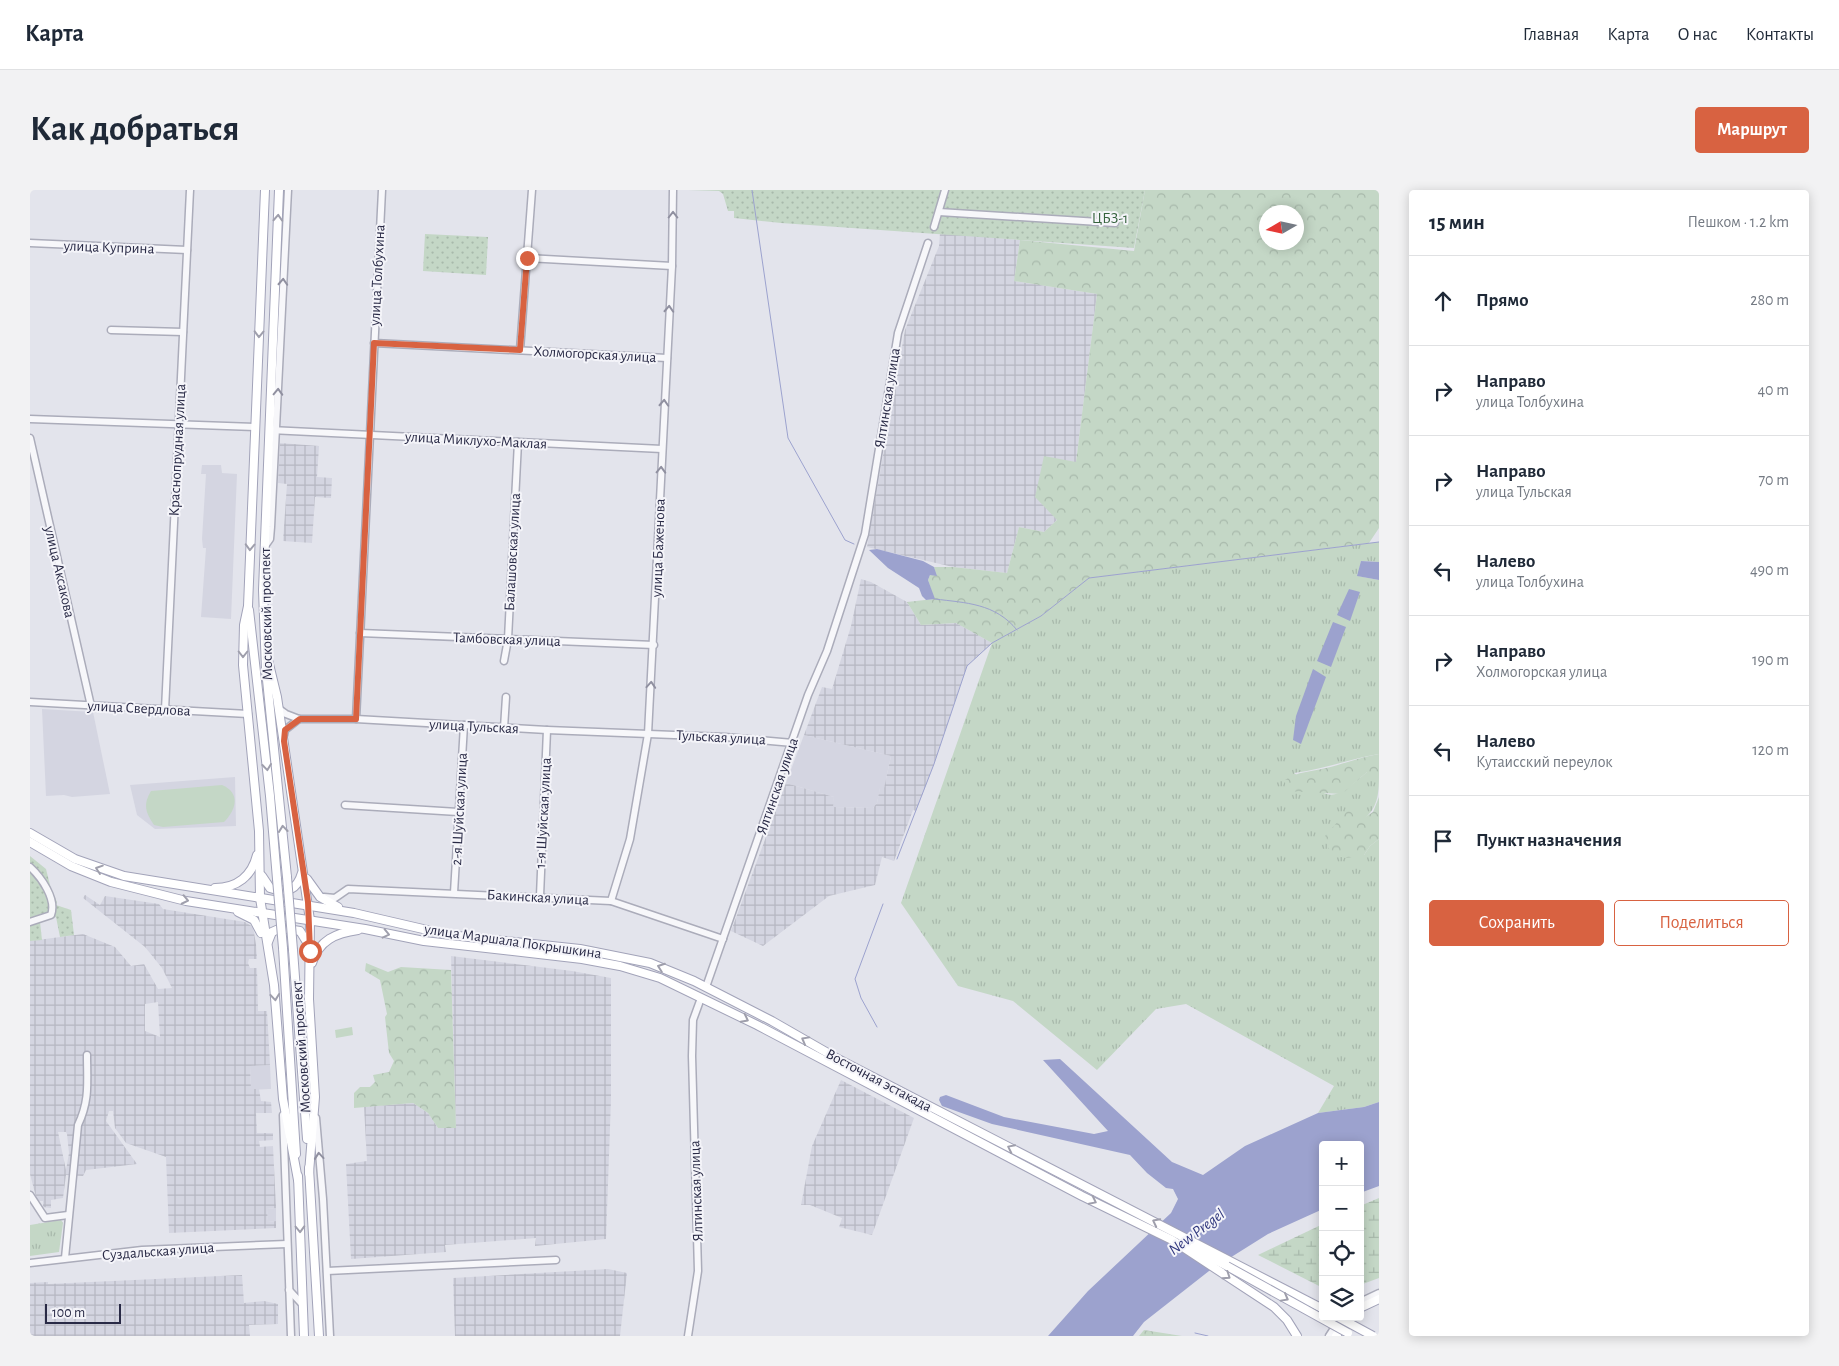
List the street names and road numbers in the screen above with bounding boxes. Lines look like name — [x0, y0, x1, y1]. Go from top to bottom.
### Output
street label: улица Толбухина — [367, 224, 388, 327]
street label: улица Куприна — [62, 238, 155, 257]
street label: Холмогорская улица — [533, 344, 657, 365]
street label: Ялтинская улица — [872, 347, 903, 449]
street label: Краснопрудная улица — [167, 383, 188, 517]
street label: улица Миклухо-Маклая — [403, 429, 547, 452]
street label: Балашовская улица — [502, 492, 523, 611]
street label: улица Баженова — [649, 498, 668, 599]
street label: улица Аксакова — [41, 524, 77, 620]
street label: Московский проспект — [258, 547, 275, 680]
street label: Тамбовская улица — [453, 630, 561, 649]
street label: улица Свердлова — [86, 698, 191, 719]
street label: улица Тульская — [428, 717, 519, 736]
street label: Тульская улица — [676, 728, 766, 747]
street label: Ялтинская улица — [754, 736, 801, 836]
street label: 2-я Шуйская улица — [449, 752, 470, 866]
street label: 1-я Шуйская улица — [533, 757, 554, 869]
street label: Бакинская улица — [486, 887, 590, 908]
street label: улица Маршала Покрышкина — [422, 921, 603, 961]
street label: Московский проспект — [289, 980, 314, 1114]
street label: Восточная эстакада — [823, 1046, 934, 1115]
street label: Ялтинская улица — [687, 1140, 706, 1242]
street label: Суздальская улица — [101, 1240, 215, 1263]

